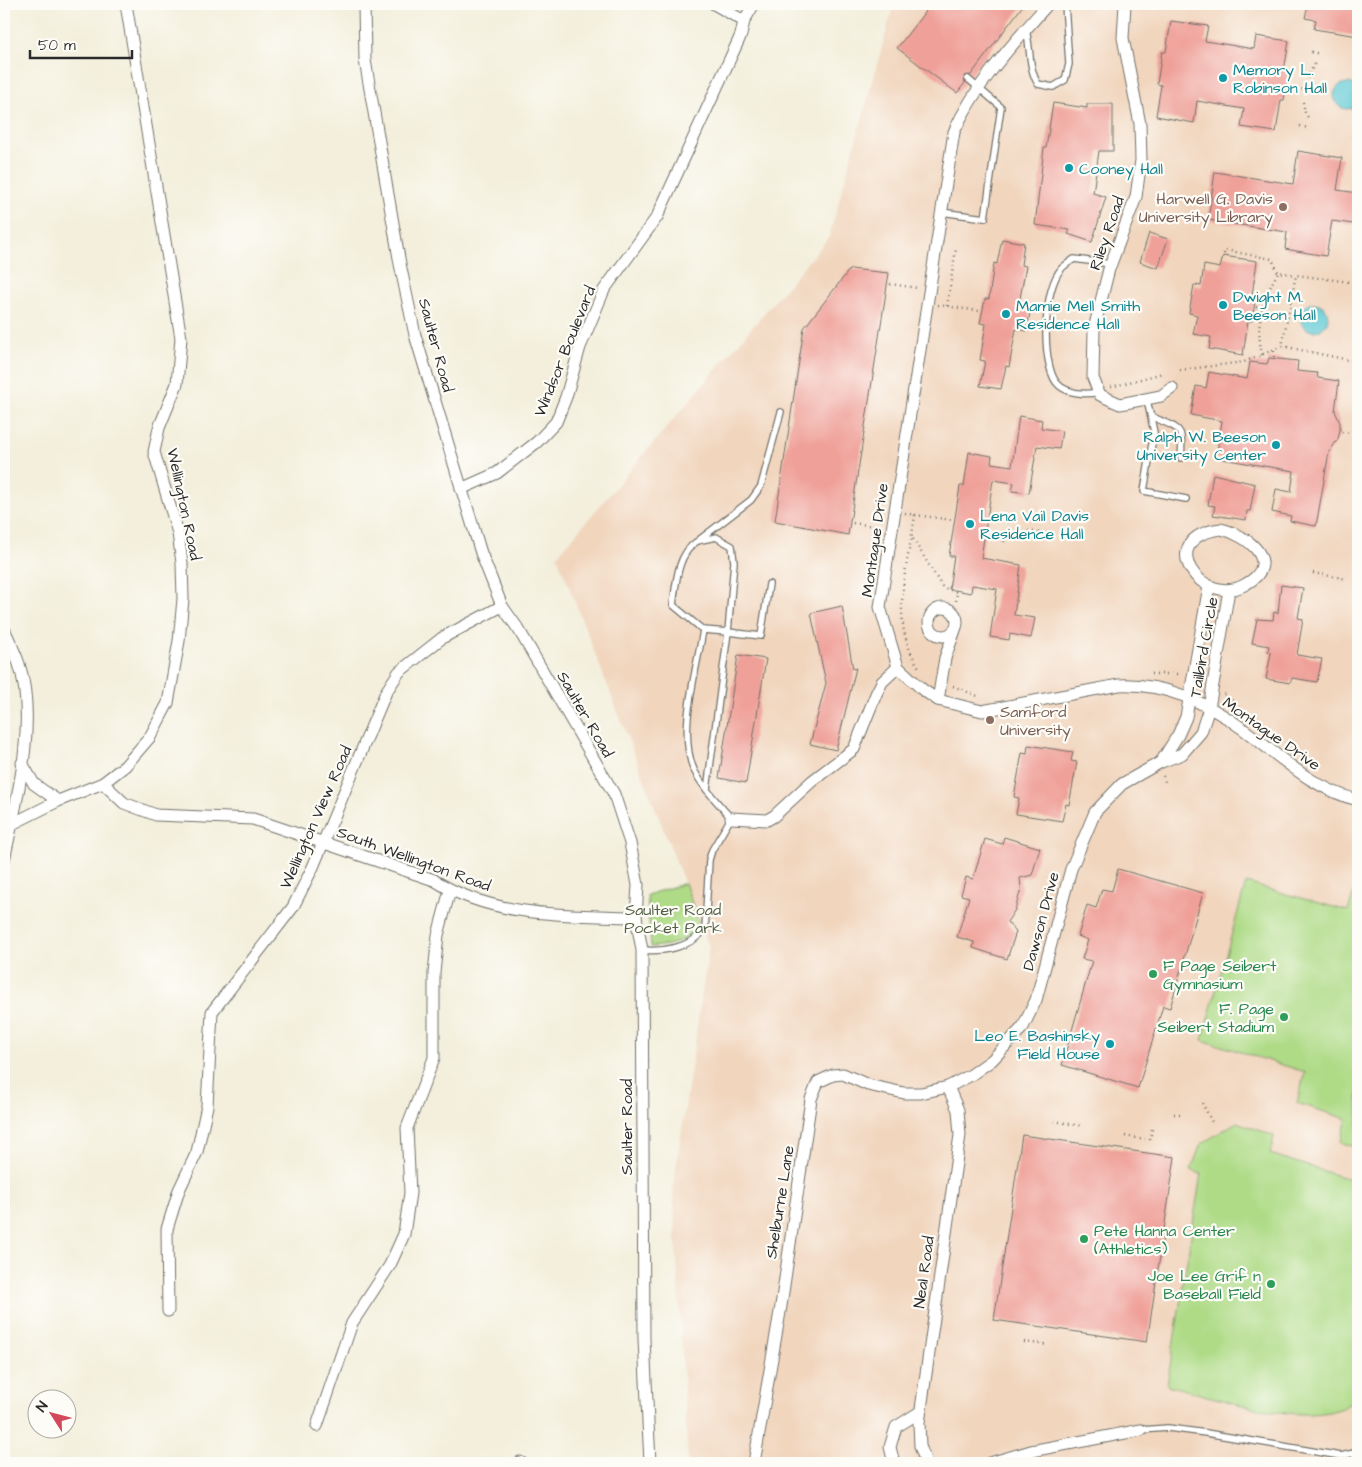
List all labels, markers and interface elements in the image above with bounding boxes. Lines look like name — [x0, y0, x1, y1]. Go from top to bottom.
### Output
scale bar — [30, 28, 132, 60]
text: 50 m — [38, 35, 76, 56]
place label: Memory L. Robinson Hall — [1233, 59, 1327, 99]
marker: Memory L. Robinson Hall — [1217, 72, 1229, 84]
place label: Cooney Hall — [1079, 158, 1163, 181]
marker: Cooney Hall — [1063, 162, 1075, 174]
place label: Harwell G. Davis University Library — [1139, 188, 1273, 229]
street label: Riley Road — [1084, 193, 1131, 274]
marker: Harwell G. Davis University Library — [1277, 201, 1289, 213]
street label: Windsor Boulevard — [529, 283, 601, 420]
place label: Dwight M. Beeson Hall — [1233, 286, 1316, 326]
place label: Mamie Mell Smith Residence Hall — [1016, 295, 1140, 335]
street label: Saulter Road — [413, 296, 459, 395]
marker: Dwight M. Beeson Hall — [1217, 299, 1229, 311]
marker: Mamie Mell Smith Residence Hall — [1000, 308, 1012, 320]
place label: Ralph W. Beeson University Center — [1137, 426, 1266, 467]
marker: Ralph W. Beeson University Center — [1270, 439, 1282, 451]
street label: Wellington Road — [160, 446, 207, 562]
street label: Montague Drive — [856, 481, 895, 599]
place label: Lena Vail Davis Residence Hall — [980, 505, 1089, 545]
marker: Lena Vail Davis Residence Hall — [964, 518, 976, 530]
street label: Tailbird Circle — [1184, 595, 1224, 699]
street label: Saulter Road — [552, 667, 619, 762]
street label: Montague Drive — [1217, 692, 1325, 777]
place label: Samford University — [1000, 701, 1071, 742]
marker: Samford University — [984, 714, 996, 726]
street label: Wellington View Road — [274, 742, 358, 893]
street label: South Wellington Road — [333, 821, 494, 898]
street label: Dawson Drive — [1017, 869, 1065, 973]
park label: Saulter Road Pocket Park — [624, 899, 722, 939]
place label: F Page Seibert Gymnasium — [1163, 955, 1277, 996]
marker: F Page Seibert Gymnasium — [1147, 968, 1159, 980]
place label: F. Page Seibert Stadium — [1157, 998, 1275, 1038]
marker: F. Page Seibert Stadium — [1278, 1011, 1290, 1023]
place label: Leo E. Bashinsky Field House — [974, 1025, 1100, 1065]
marker: Leo E. Bashinsky Field House — [1104, 1038, 1116, 1050]
street label: Saulter Road — [616, 1079, 638, 1175]
street label: Shelburne Lane — [760, 1144, 800, 1260]
place label: Pete Hanna Center (Athletics) — [1094, 1220, 1235, 1260]
marker: Pete Hanna Center (Athletics) — [1078, 1233, 1090, 1245]
street label: Neal Road — [908, 1235, 940, 1310]
place label: Joe Lee Grif n Baseball Field — [1147, 1265, 1261, 1305]
marker: Joe Lee Grif n Baseball Field — [1265, 1278, 1277, 1290]
north arrow — [28, 1390, 78, 1440]
text: N — [32, 1397, 53, 1416]

